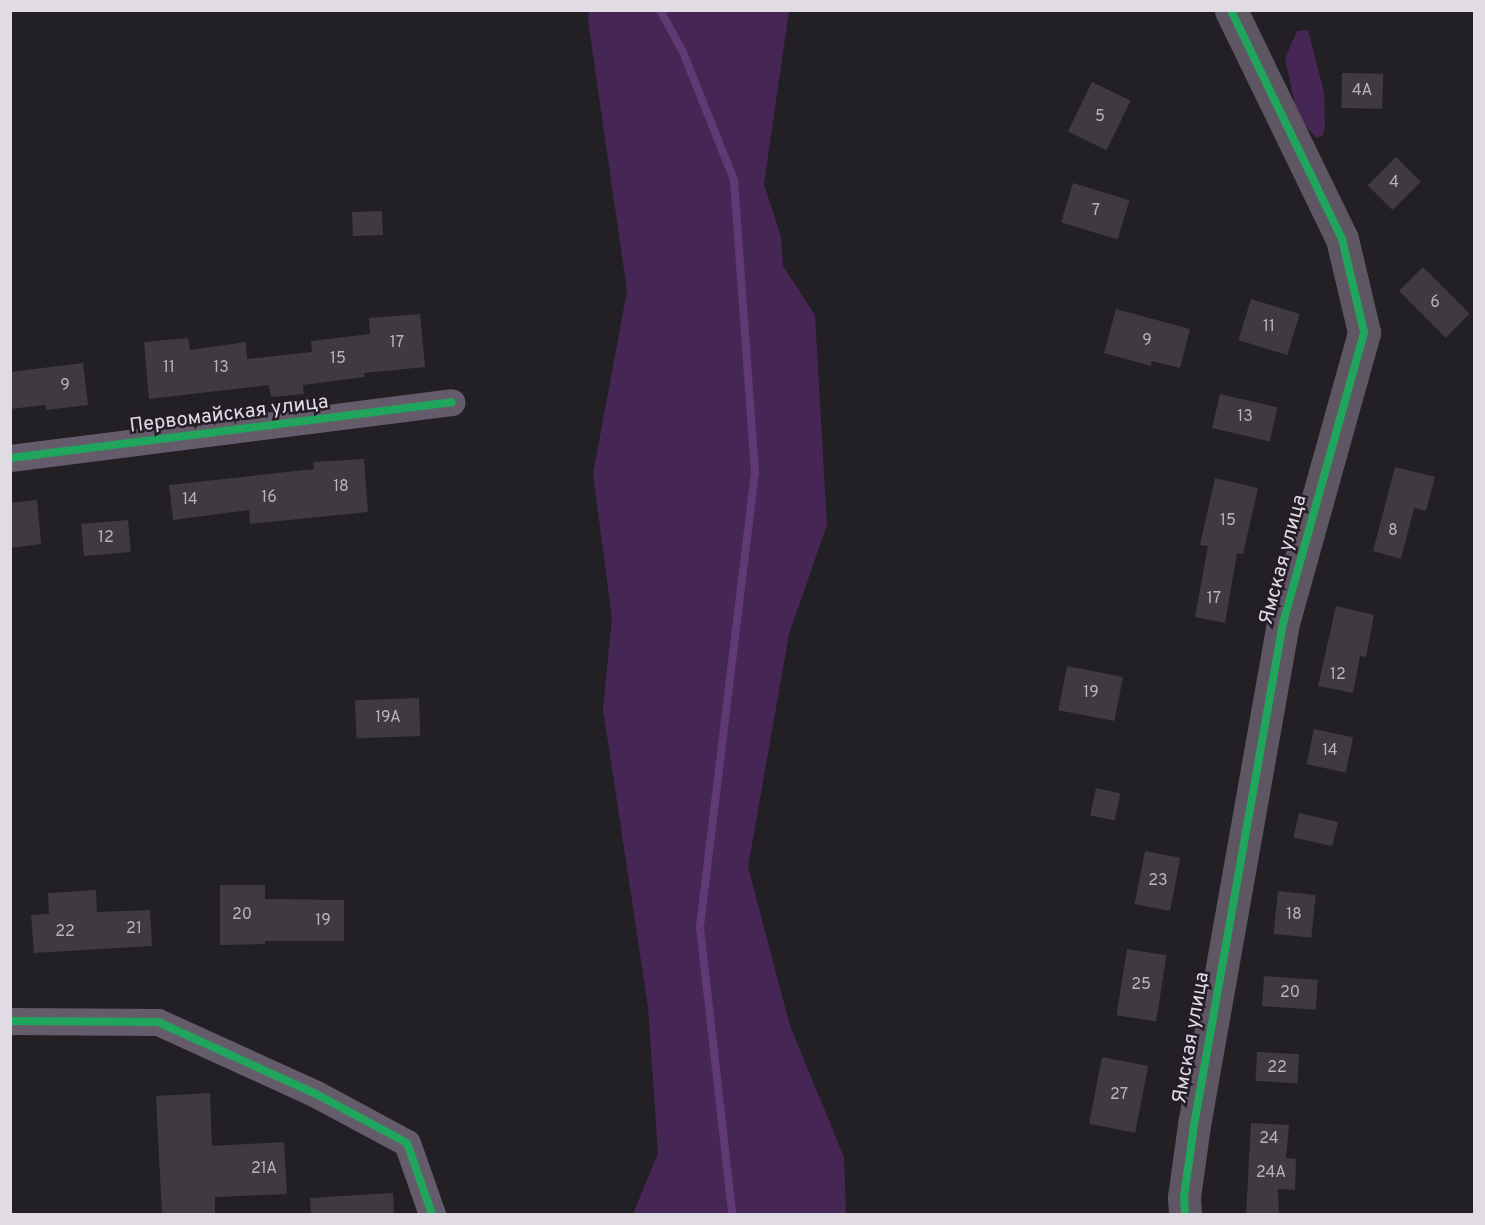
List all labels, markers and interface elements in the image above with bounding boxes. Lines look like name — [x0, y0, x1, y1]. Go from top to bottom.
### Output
house number: 4А — [1352, 81, 1372, 101]
house number: 5 — [1095, 107, 1105, 127]
house number: 4 — [1389, 173, 1399, 193]
house number: 7 — [1092, 201, 1100, 221]
house number: 6 — [1430, 293, 1440, 313]
house number: 11 — [1263, 317, 1275, 337]
house number: 9 — [1142, 331, 1152, 351]
house number: 17 — [390, 333, 404, 353]
house number: 15 — [330, 349, 346, 369]
house number: 11 — [163, 358, 175, 378]
house number: 13 — [213, 358, 229, 378]
house number: 9 — [60, 376, 70, 396]
street label: Первомайская улица — [128, 391, 330, 439]
house number: 13 — [1237, 407, 1253, 427]
house number: 18 — [333, 477, 349, 497]
house number: 16 — [261, 488, 277, 508]
house number: 14 — [182, 490, 198, 510]
street label: Ямская улица — [1255, 492, 1313, 628]
house number: 15 — [1220, 511, 1236, 531]
house number: 8 — [1388, 521, 1398, 541]
house number: 12 — [98, 528, 114, 548]
house number: 17 — [1207, 589, 1221, 609]
house number: 12 — [1330, 665, 1346, 685]
house number: 19 — [1083, 683, 1099, 703]
house number: 19А — [375, 708, 401, 728]
house number: 14 — [1322, 741, 1338, 761]
house number: 23 — [1148, 871, 1168, 891]
house number: 20 — [232, 905, 252, 925]
house number: 18 — [1286, 905, 1302, 925]
house number: 19 — [315, 911, 331, 931]
house number: 21 — [126, 919, 142, 939]
house number: 22 — [55, 922, 75, 942]
street label: Ямская улица — [1169, 970, 1215, 1106]
house number: 25 — [1131, 975, 1151, 995]
house number: 20 — [1280, 983, 1300, 1003]
house number: 22 — [1267, 1058, 1287, 1078]
house number: 27 — [1110, 1085, 1128, 1105]
house number: 24 — [1259, 1129, 1279, 1149]
house number: 21А — [251, 1159, 277, 1179]
house number: 24А — [1256, 1163, 1286, 1183]

